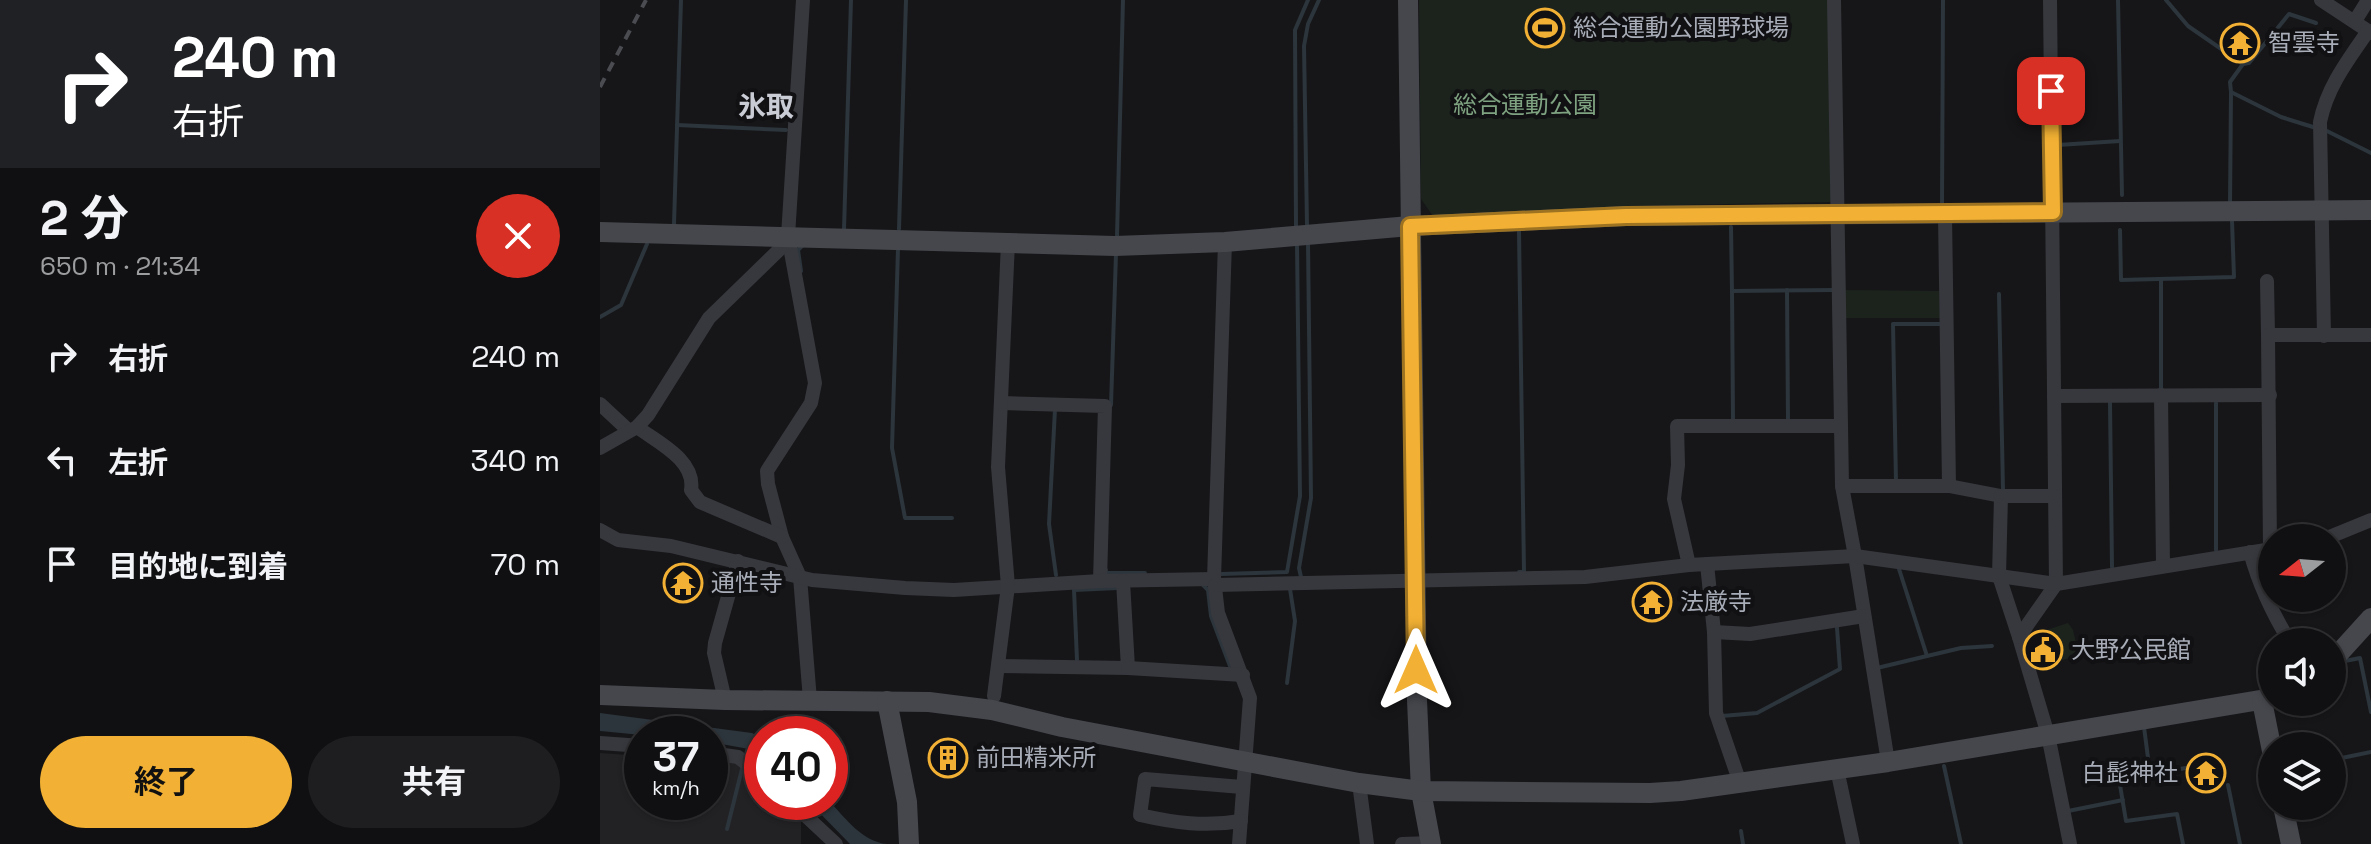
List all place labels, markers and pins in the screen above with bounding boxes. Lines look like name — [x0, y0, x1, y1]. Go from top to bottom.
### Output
sports icon: 総合運動公園野球場 — [1524, 7, 1566, 49]
place label: 総合運動公園野球場 — [1573, 12, 1789, 43]
temple icon: 智雲寺 — [2219, 22, 2261, 64]
place label: 智雲寺 — [2268, 27, 2340, 58]
pin — [2017, 57, 2085, 125]
temple icon: 通性寺 — [662, 562, 704, 604]
place label: 通性寺 — [711, 567, 783, 598]
temple icon: 法厳寺 — [1631, 581, 1673, 623]
place label: 法厳寺 — [1680, 586, 1752, 617]
public building icon: 大野公民館 — [2022, 629, 2064, 671]
place label: 大野公民館 — [2071, 634, 2191, 665]
building icon: 前田精米所 — [927, 737, 969, 779]
place label: 前田精米所 — [976, 742, 1096, 773]
temple icon: 白髭神社 — [2185, 752, 2227, 794]
place label: 白髭神社 — [2082, 757, 2178, 788]

